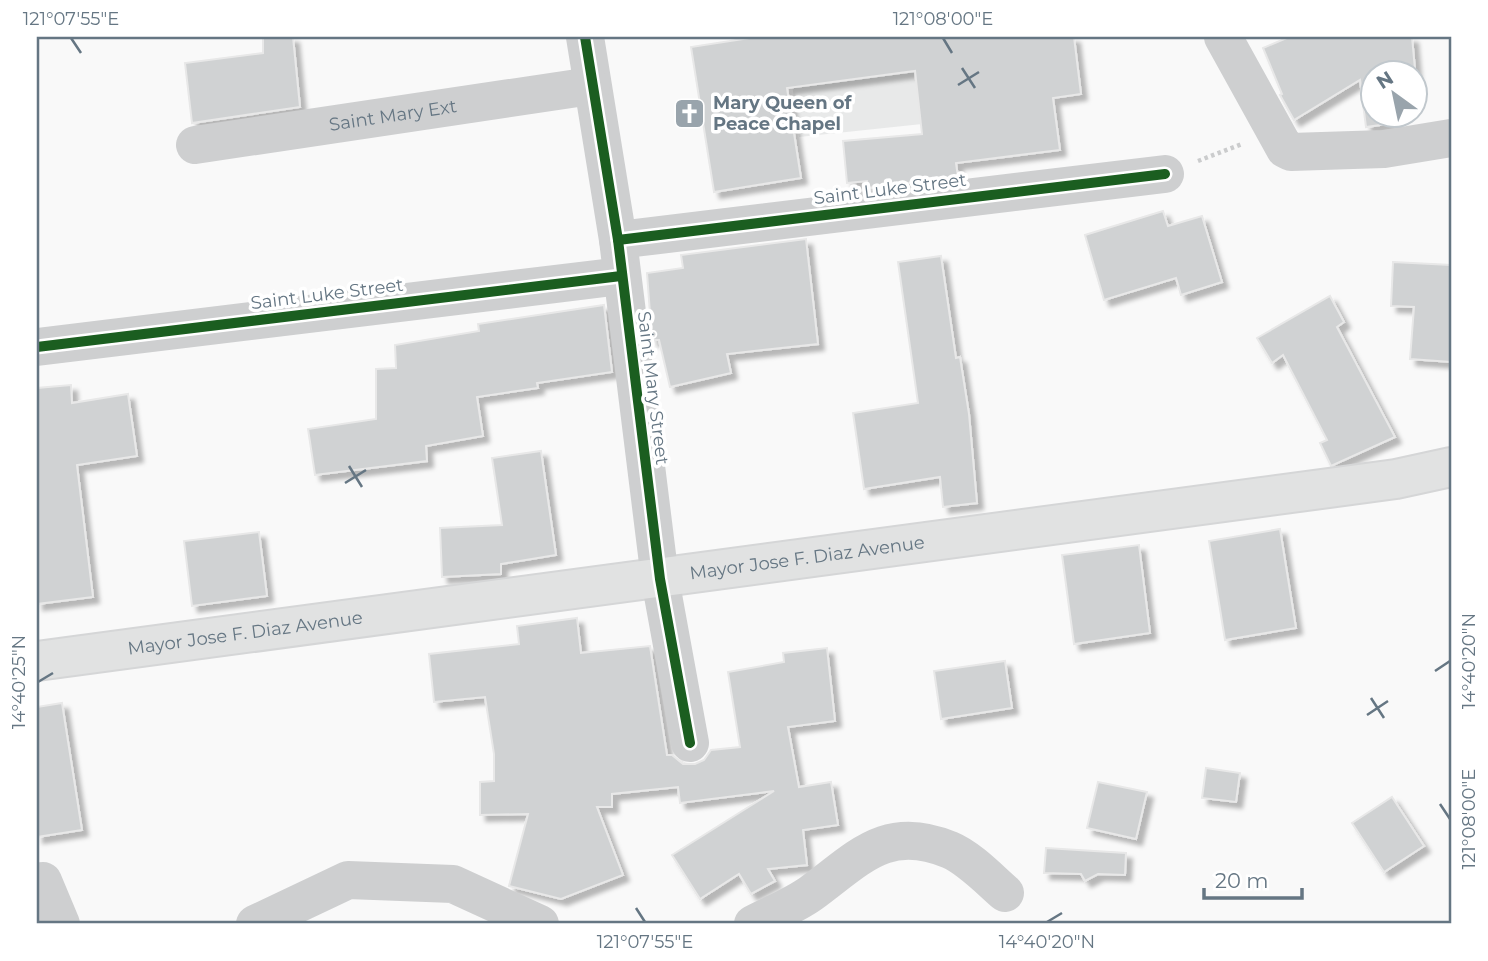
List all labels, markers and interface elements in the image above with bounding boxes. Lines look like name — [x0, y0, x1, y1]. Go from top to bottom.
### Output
text: 121°07'55"E — [23, 8, 119, 30]
text: 121°08'00"E — [893, 8, 993, 30]
north arrow — [1358, 60, 1428, 130]
text: N — [1372, 66, 1398, 94]
place label: Mary Queen of Peace Chapel — [713, 92, 853, 135]
street label: Saint Mary Ext — [327, 95, 458, 136]
church icon: Mary Queen of Peace Chapel — [673, 96, 707, 130]
street label: Saint Luke Street — [812, 169, 968, 209]
street label: Saint Luke Street — [249, 274, 405, 314]
street label: Saint Mary Street — [633, 310, 673, 466]
street label: Mayor Jose F. Diaz Avenue — [688, 531, 926, 584]
street label: Mayor Jose F. Diaz Avenue — [126, 606, 364, 660]
text: 14°40'20"N — [1458, 613, 1480, 709]
text: 14°40'25"N — [8, 635, 30, 729]
text: 121°08'00"E — [1458, 769, 1480, 869]
scale bar — [1204, 856, 1302, 900]
text: 20 m — [1215, 868, 1269, 893]
text: 121°07'55"E — [597, 931, 693, 953]
text: 14°40'20"N — [999, 931, 1095, 953]

